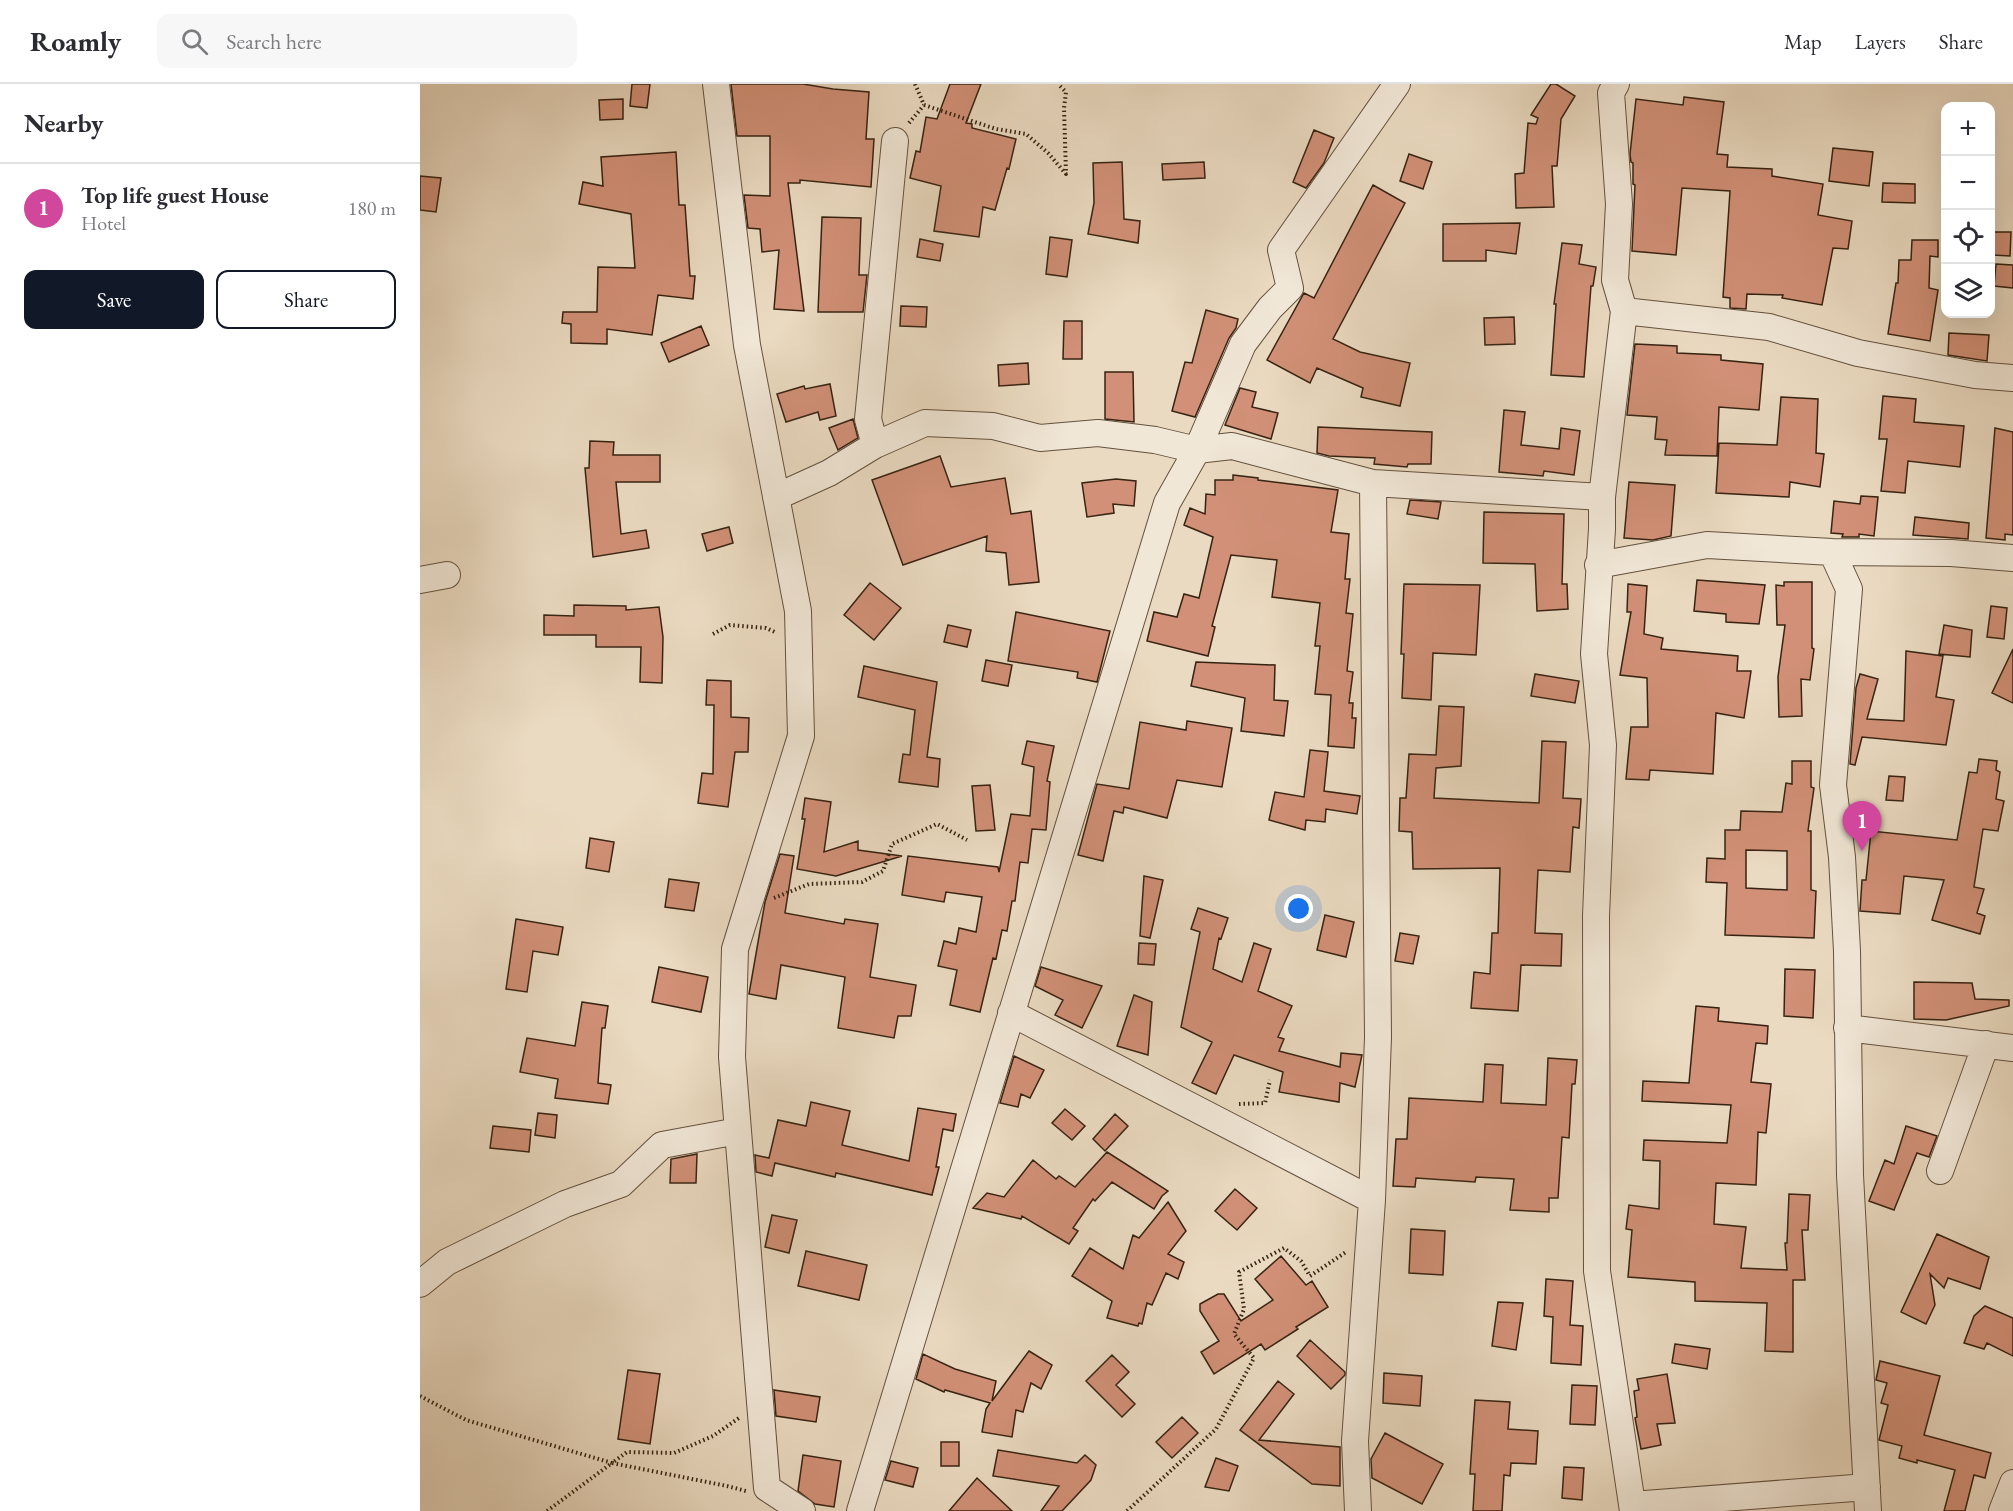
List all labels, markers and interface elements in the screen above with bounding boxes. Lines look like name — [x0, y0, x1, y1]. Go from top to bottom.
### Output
search box — [157, 14, 577, 68]
text: Roamly — [30, 23, 121, 59]
icon: search — [178, 25, 211, 58]
text: Search here — [226, 27, 322, 56]
text: Map — [1784, 28, 1822, 55]
text: Layers — [1855, 28, 1906, 55]
text: Share — [1939, 28, 1983, 55]
map controls — [1941, 102, 1995, 318]
button: + — [1941, 102, 1995, 156]
text: Nearby — [24, 106, 104, 140]
button: − — [1941, 156, 1995, 210]
text: Top life guest House — [81, 181, 269, 210]
text: 1 — [38, 195, 49, 221]
text: 180 m — [348, 195, 396, 221]
text: Hotel — [81, 210, 126, 236]
button: locate — [1941, 210, 1995, 264]
button: layers — [1941, 264, 1995, 318]
button: Save — [24, 270, 204, 329]
button: Share — [216, 270, 396, 329]
pin: 1 — [1842, 802, 1882, 851]
your location — [1284, 894, 1313, 923]

